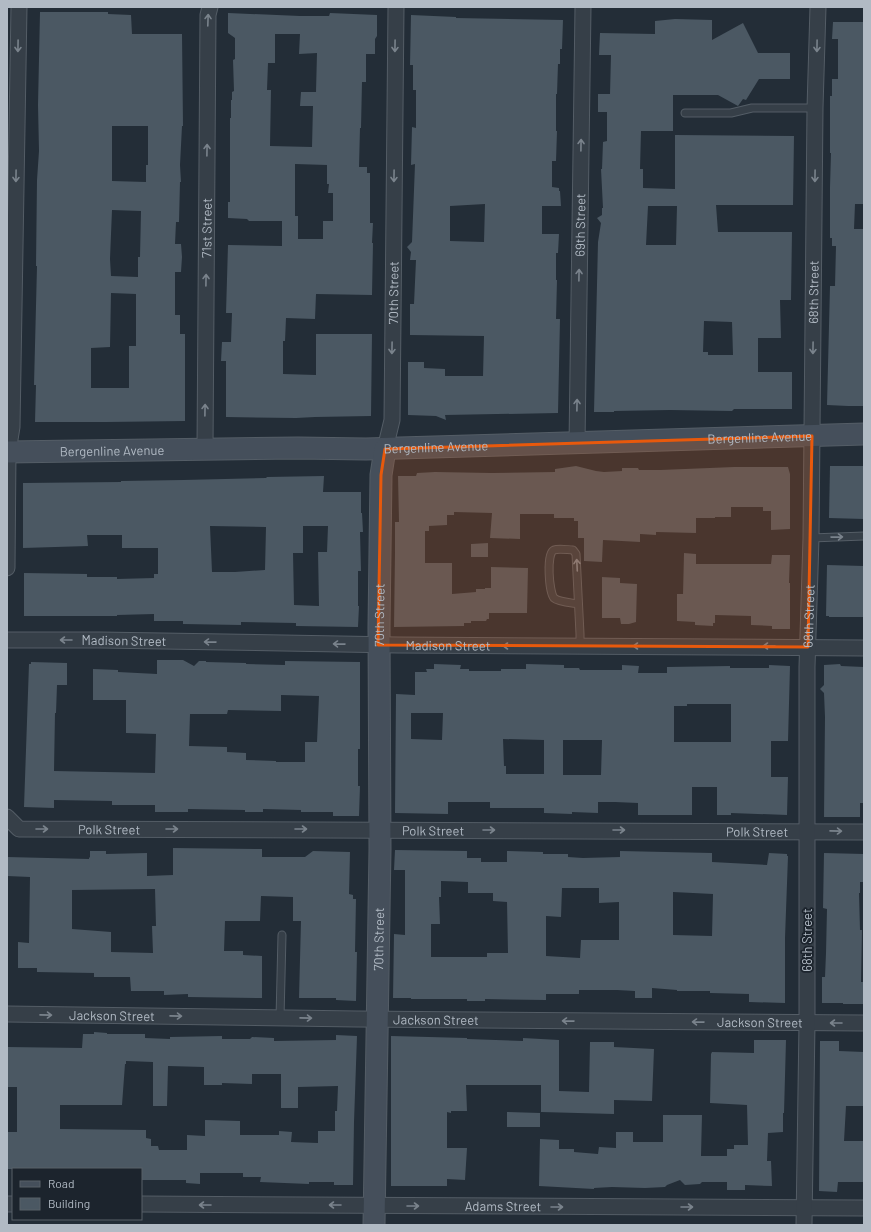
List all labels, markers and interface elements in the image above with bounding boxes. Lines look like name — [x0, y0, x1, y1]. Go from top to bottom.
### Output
one-way arrow — [204, 14, 212, 27]
one-way arrow — [14, 39, 22, 52]
one-way arrow — [391, 39, 399, 52]
one-way arrow — [813, 39, 821, 52]
one-way arrow — [577, 139, 585, 152]
one-way arrow — [203, 144, 211, 157]
one-way arrow — [12, 169, 20, 182]
one-way arrow — [390, 169, 398, 182]
one-way arrow — [811, 169, 819, 182]
street label: 69th Street — [572, 193, 588, 257]
street label: 71st Street — [198, 198, 215, 258]
street label: 68th Street — [805, 260, 822, 324]
street label: 70th Street — [385, 261, 402, 325]
one-way arrow — [575, 269, 583, 282]
one-way arrow — [202, 274, 210, 287]
one-way arrow — [388, 341, 396, 354]
one-way arrow — [809, 341, 817, 354]
one-way arrow — [574, 399, 581, 412]
one-way arrow — [201, 404, 209, 417]
street label: Bergenline Avenue — [707, 428, 812, 447]
street label: Bergenline Avenue — [383, 437, 489, 456]
street label: Bergenline Avenue — [60, 442, 165, 459]
one-way arrow — [830, 533, 843, 541]
one-way arrow — [573, 559, 580, 572]
street label: 70th Street — [371, 583, 388, 647]
street label: 68th Street — [800, 584, 818, 648]
street label: Madison Street — [82, 632, 167, 649]
one-way arrow — [60, 636, 73, 644]
street label: Madison Street — [405, 637, 490, 654]
one-way arrow — [204, 638, 217, 646]
one-way arrow — [333, 640, 346, 648]
one-way arrow — [503, 642, 516, 650]
one-way arrow — [633, 642, 646, 650]
one-way arrow — [763, 642, 776, 650]
street label: Polk Street — [78, 821, 140, 837]
street label: Polk Street — [402, 822, 464, 839]
street label: Polk Street — [726, 824, 788, 840]
one-way arrow — [35, 825, 48, 833]
one-way arrow — [165, 825, 178, 833]
one-way arrow — [294, 825, 307, 833]
one-way arrow — [482, 826, 495, 834]
one-way arrow — [612, 826, 625, 834]
one-way arrow — [829, 827, 842, 835]
street label: 70th Street — [370, 907, 387, 971]
street label: 68th Street — [799, 908, 815, 972]
street label: Jackson Street — [69, 1007, 155, 1024]
one-way arrow — [39, 1011, 52, 1018]
street label: Jackson Street — [393, 1011, 479, 1028]
one-way arrow — [169, 1013, 182, 1020]
one-way arrow — [299, 1014, 312, 1022]
street label: Jackson Street — [717, 1014, 803, 1031]
one-way arrow — [562, 1017, 575, 1025]
one-way arrow — [692, 1018, 705, 1026]
one-way arrow — [830, 1019, 843, 1027]
legend — [12, 1168, 142, 1220]
text: Road — [48, 1176, 75, 1190]
text: Building — [48, 1196, 90, 1210]
street label: Adams Street — [465, 1198, 541, 1214]
one-way arrow — [199, 1201, 212, 1209]
one-way arrow — [329, 1201, 342, 1209]
one-way arrow — [406, 1202, 419, 1210]
one-way arrow — [550, 1203, 563, 1210]
one-way arrow — [680, 1203, 693, 1211]

